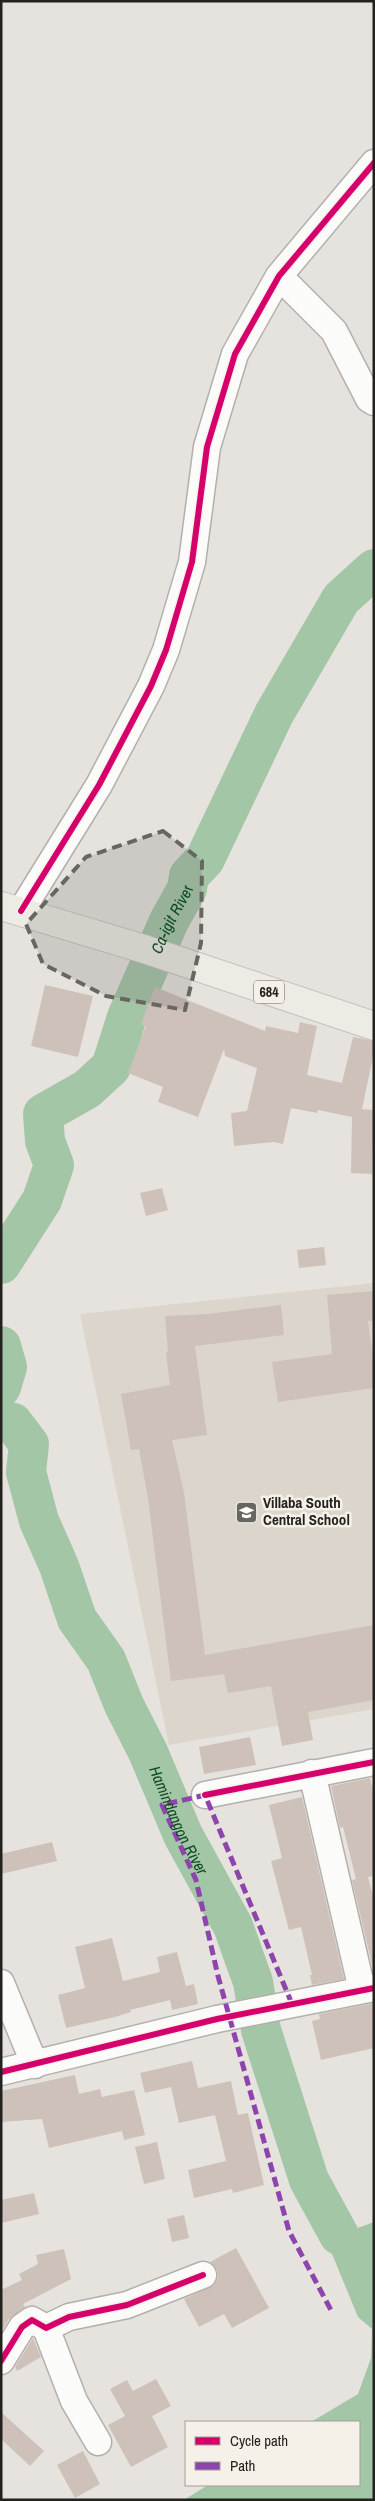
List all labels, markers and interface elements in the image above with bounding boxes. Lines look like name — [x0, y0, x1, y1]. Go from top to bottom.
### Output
water label: Ca-igit River — [145, 883, 198, 957]
road number: 684 — [254, 980, 284, 1004]
place label: Villaba South Central School — [263, 1492, 350, 1530]
school or university icon: Villaba South Central School — [235, 1500, 259, 1524]
water label: Hamindangon River — [144, 1762, 214, 1879]
legend — [185, 2421, 360, 2486]
text: Cycle path — [230, 2430, 288, 2451]
text: Path — [230, 2455, 255, 2476]

